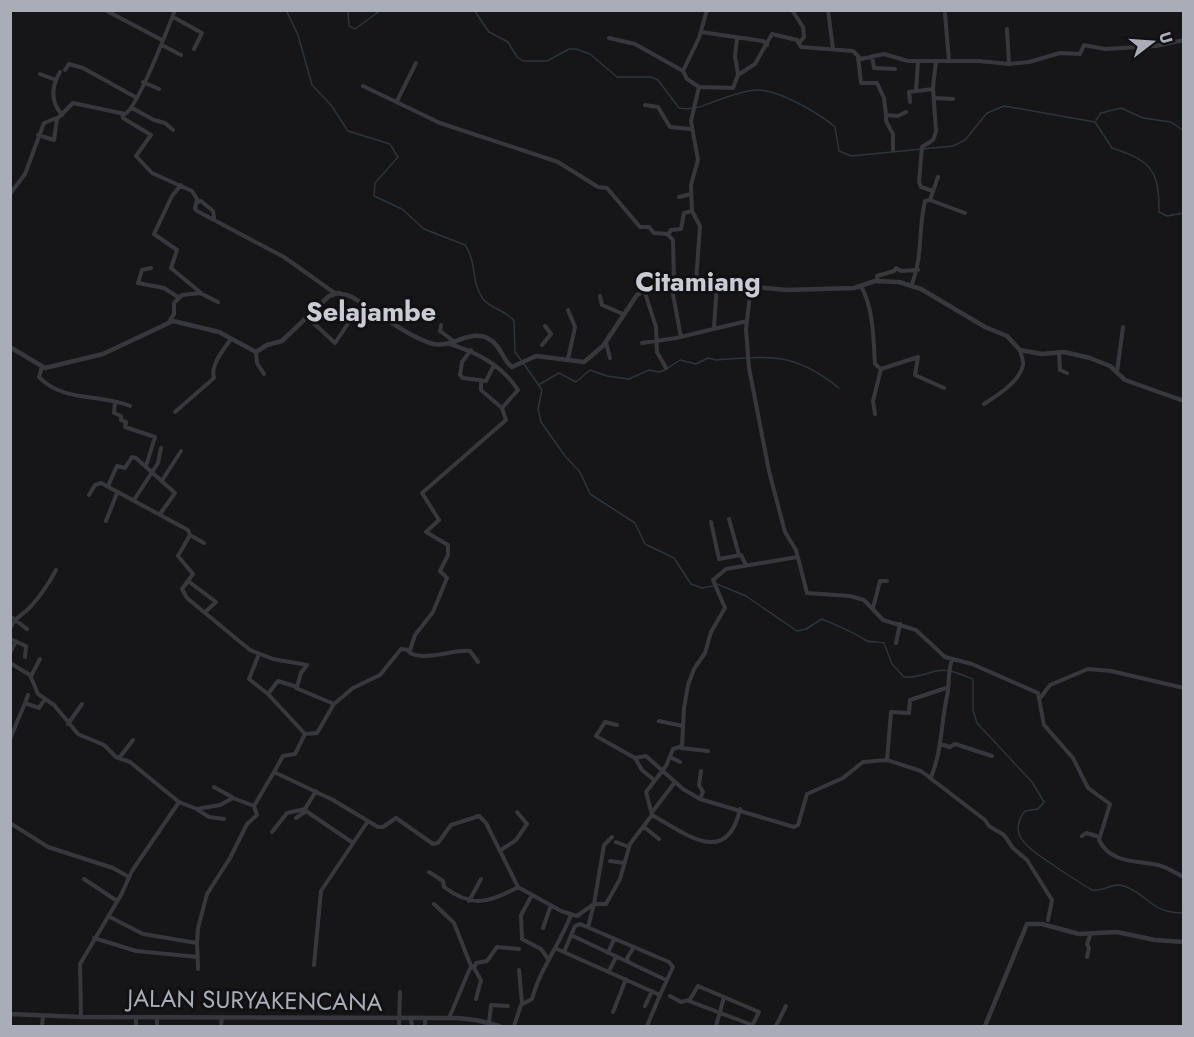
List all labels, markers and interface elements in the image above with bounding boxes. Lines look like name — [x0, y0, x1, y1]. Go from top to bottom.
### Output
north arrow — [1122, 12, 1182, 72]
text: U — [1153, 29, 1179, 46]
district label: Citamiang — [635, 262, 761, 301]
district label: Selajambe — [306, 292, 436, 331]
street label: JALAN SURYAKENCANA — [124, 980, 383, 1020]

